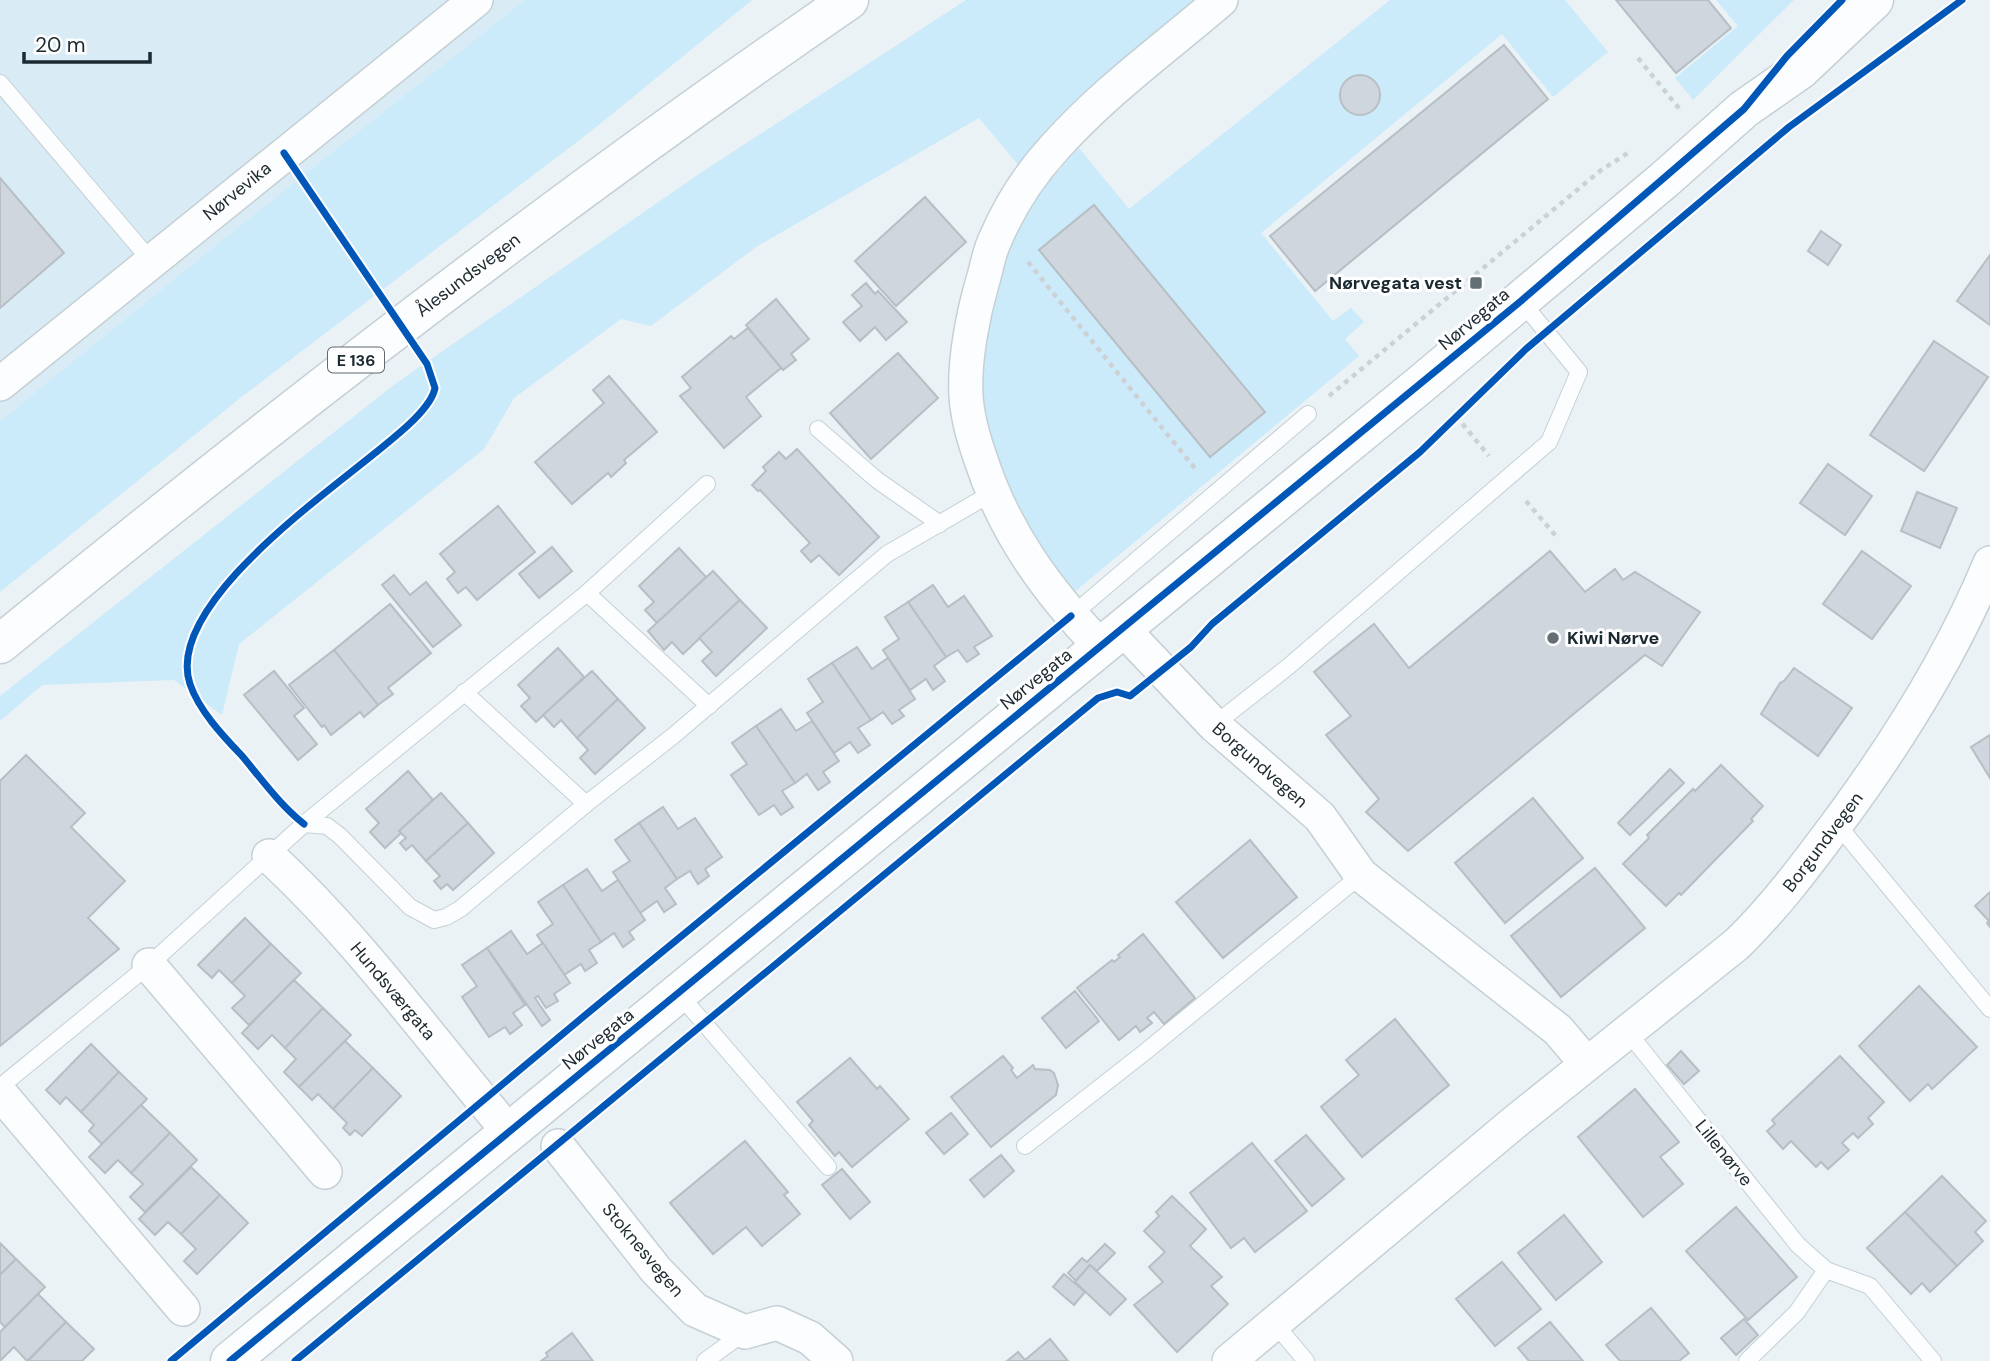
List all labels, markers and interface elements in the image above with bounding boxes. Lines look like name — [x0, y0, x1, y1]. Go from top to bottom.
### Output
scale bar — [24, 21, 150, 65]
text: 20 m — [35, 31, 86, 59]
street label: Nørvevika — [198, 156, 276, 226]
street label: Ålesundsvegen — [411, 228, 525, 322]
place label: Nørvegata vest — [1329, 271, 1462, 295]
marker: Nørvegata vest — [1468, 275, 1484, 291]
street label: Nørvegata — [1434, 282, 1514, 356]
road number: E 136 — [328, 348, 384, 372]
place label: Kiwi Nørve — [1567, 626, 1660, 650]
marker: Kiwi Nørve — [1545, 630, 1561, 646]
street label: Nørvegata — [995, 643, 1077, 715]
street label: Borgundvegen — [1207, 717, 1313, 813]
street label: Borgundvegen — [1777, 787, 1869, 897]
street label: Hundsværgata — [345, 937, 441, 1045]
street label: Nørvegata — [557, 1003, 639, 1075]
street label: Lillenørve — [1690, 1115, 1758, 1191]
street label: Stoknesvegen — [597, 1198, 689, 1302]

